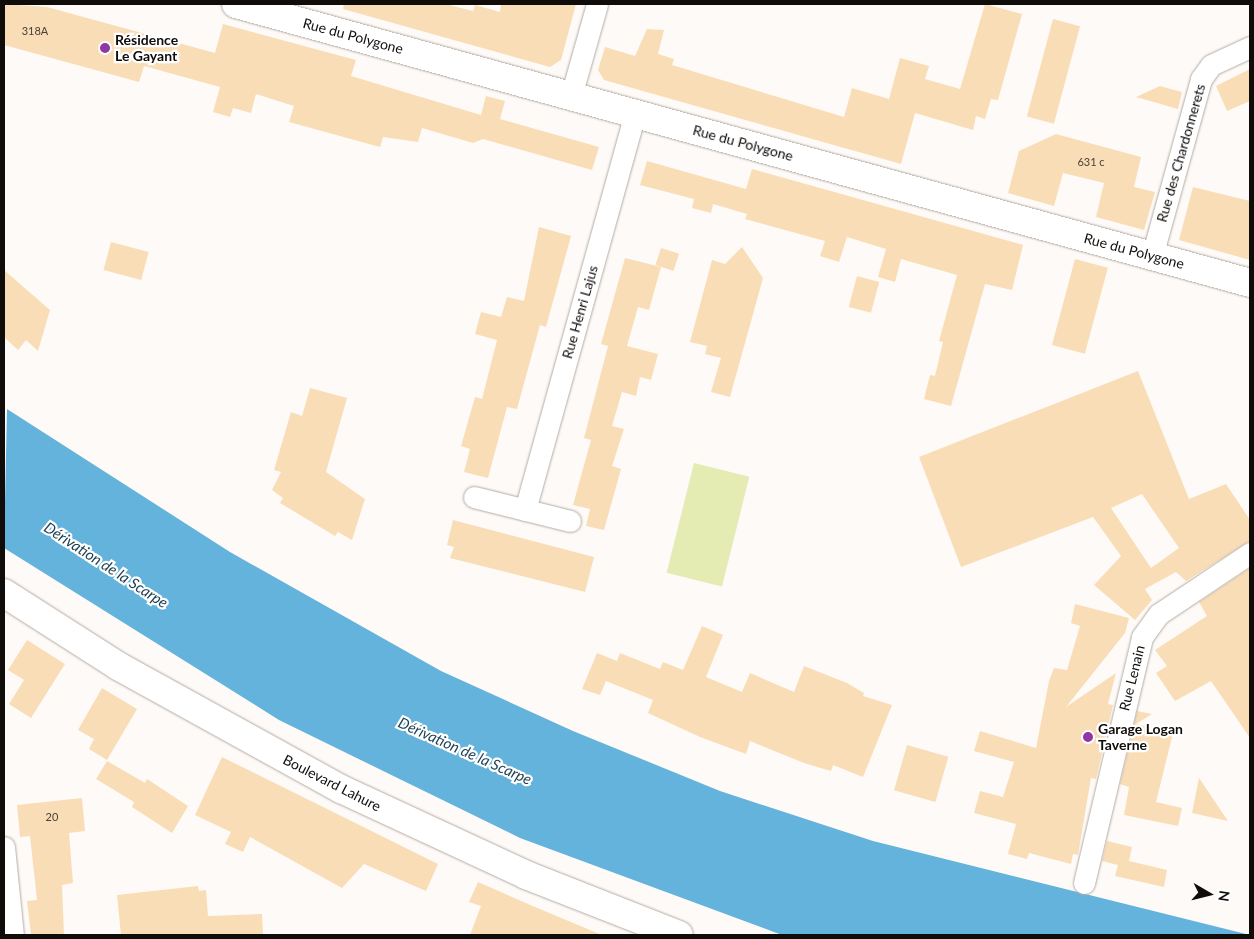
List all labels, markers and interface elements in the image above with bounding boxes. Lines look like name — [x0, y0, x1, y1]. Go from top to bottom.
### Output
street label: Rue du Polygone — [301, 15, 405, 57]
house number: 318A — [22, 24, 48, 38]
place label: Résidence Le Gayant — [115, 32, 178, 64]
marker: Résidence Le Gayant — [99, 42, 111, 54]
street label: Rue des Chardonnerets — [1153, 82, 1209, 224]
street label: Rue du Polygone — [691, 122, 795, 164]
house number: 631 c — [1077, 155, 1105, 169]
street label: Rue du Polygone — [1082, 230, 1186, 272]
street label: Rue Henri Lajus — [559, 263, 601, 361]
water label: Dérivation de la Scarpe — [41, 518, 171, 612]
street label: Rue Lenain — [1116, 643, 1148, 713]
water label: Dérivation de la Scarpe — [396, 713, 534, 789]
place label: Garage Logan Taverne — [1098, 721, 1183, 754]
marker: Garage Logan Taverne — [1082, 731, 1094, 743]
street label: Boulevard Lahure — [280, 751, 384, 815]
house number: 20 — [46, 810, 58, 824]
north arrow — [1184, 869, 1234, 919]
text: N — [1215, 890, 1234, 903]

